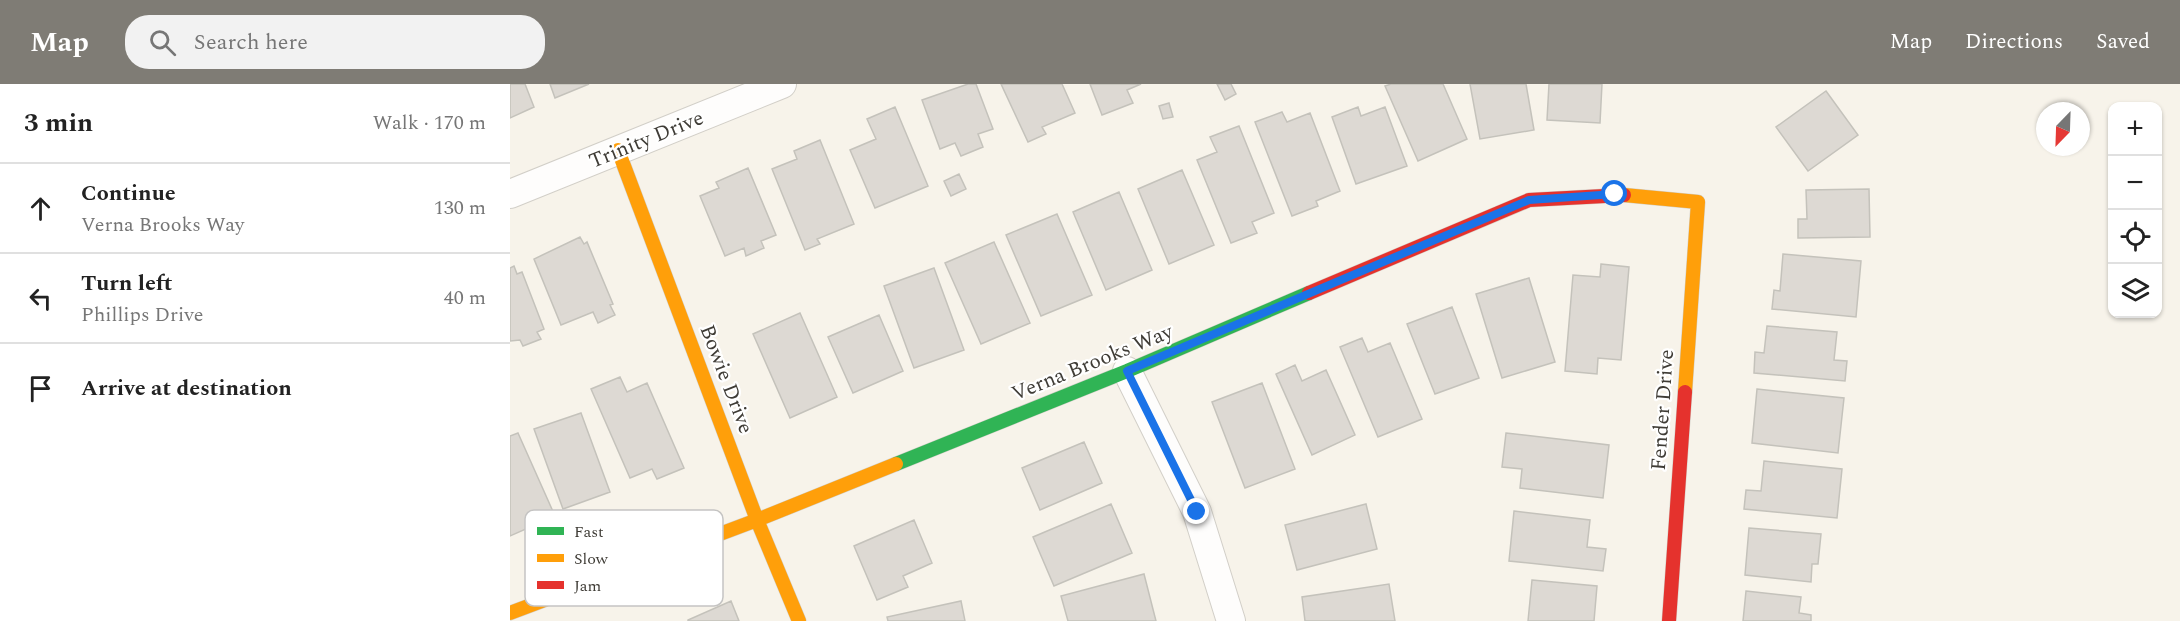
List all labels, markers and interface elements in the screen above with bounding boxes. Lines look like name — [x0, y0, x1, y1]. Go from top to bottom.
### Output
search box — [125, 15, 545, 69]
text: Map — [30, 21, 89, 64]
icon: search — [146, 26, 179, 59]
text: Search here — [194, 26, 308, 59]
text: Map — [1890, 26, 1932, 58]
text: Directions — [1965, 26, 2063, 58]
text: Saved — [2096, 26, 2150, 58]
street label: Trinity Drive — [584, 102, 709, 177]
north arrow — [2036, 102, 2090, 156]
map controls — [2108, 102, 2162, 318]
button: + — [2108, 102, 2162, 156]
text: 3 min — [24, 103, 93, 143]
text: Walk · 170 m — [373, 108, 486, 138]
button: − — [2108, 156, 2162, 210]
text: Continue — [81, 177, 176, 210]
route start — [1601, 180, 1627, 206]
icon: ahead — [24, 192, 57, 225]
text: 130 m — [434, 193, 486, 223]
text: Verna Brooks Way — [81, 210, 244, 240]
button: locate — [2108, 210, 2162, 264]
button: layers — [2108, 264, 2162, 318]
text: Turn left — [81, 267, 173, 300]
icon: left — [24, 282, 57, 315]
text: 40 m — [444, 283, 486, 313]
text: Phillips Drive — [81, 300, 204, 330]
street label: Verna Brooks Way — [1007, 316, 1179, 410]
street label: Bowie Drive — [691, 320, 762, 439]
street label: Fender Drive — [1643, 348, 1683, 472]
icon: arrive — [24, 372, 57, 405]
text: Arrive at destination — [81, 372, 292, 405]
route end — [1183, 498, 1209, 524]
legend — [525, 510, 723, 606]
text: Fast — [574, 520, 604, 544]
text: Slow — [574, 547, 609, 571]
text: Jam — [574, 574, 602, 598]

